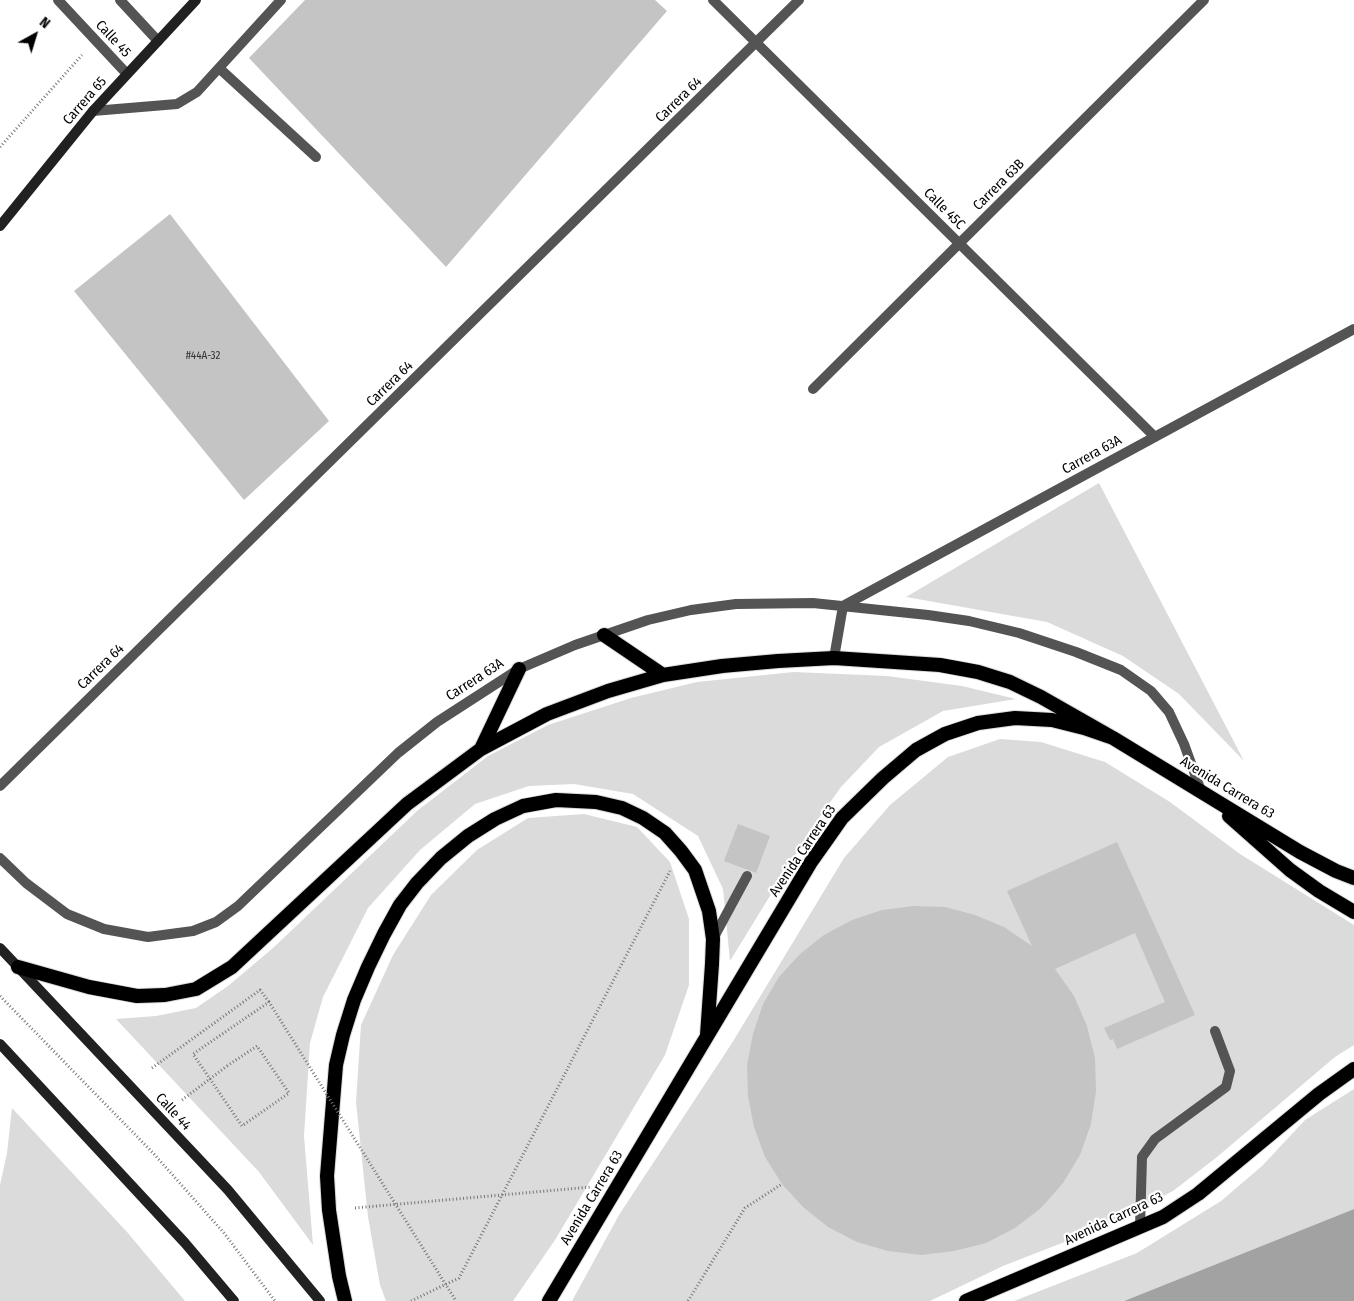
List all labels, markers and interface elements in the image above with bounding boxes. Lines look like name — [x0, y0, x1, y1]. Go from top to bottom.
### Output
north arrow — [10, 10, 60, 60]
text: N — [36, 14, 53, 32]
street label: Calle 45 — [92, 17, 134, 61]
street label: Carrera 65 — [60, 74, 110, 128]
street label: Carrera 64 — [652, 74, 706, 126]
street label: Carrera 63B — [970, 156, 1028, 214]
street label: Calle 45C — [920, 185, 968, 233]
house number: #44A-32 — [186, 349, 220, 363]
street label: Carrera 64 — [363, 358, 417, 410]
street label: Carrera 63A — [1059, 432, 1125, 478]
street label: Carrera 64 — [74, 641, 128, 693]
street label: Carrera 63A — [443, 655, 507, 705]
street label: Avenida Carrera 63 — [1177, 753, 1277, 823]
street label: Avenida Carrera 63 — [766, 802, 840, 900]
street label: Calle 44 — [152, 1090, 194, 1134]
street label: Avenida Carrera 63 — [557, 1148, 627, 1248]
street label: Avenida Carrera 63 — [1062, 1189, 1166, 1249]

